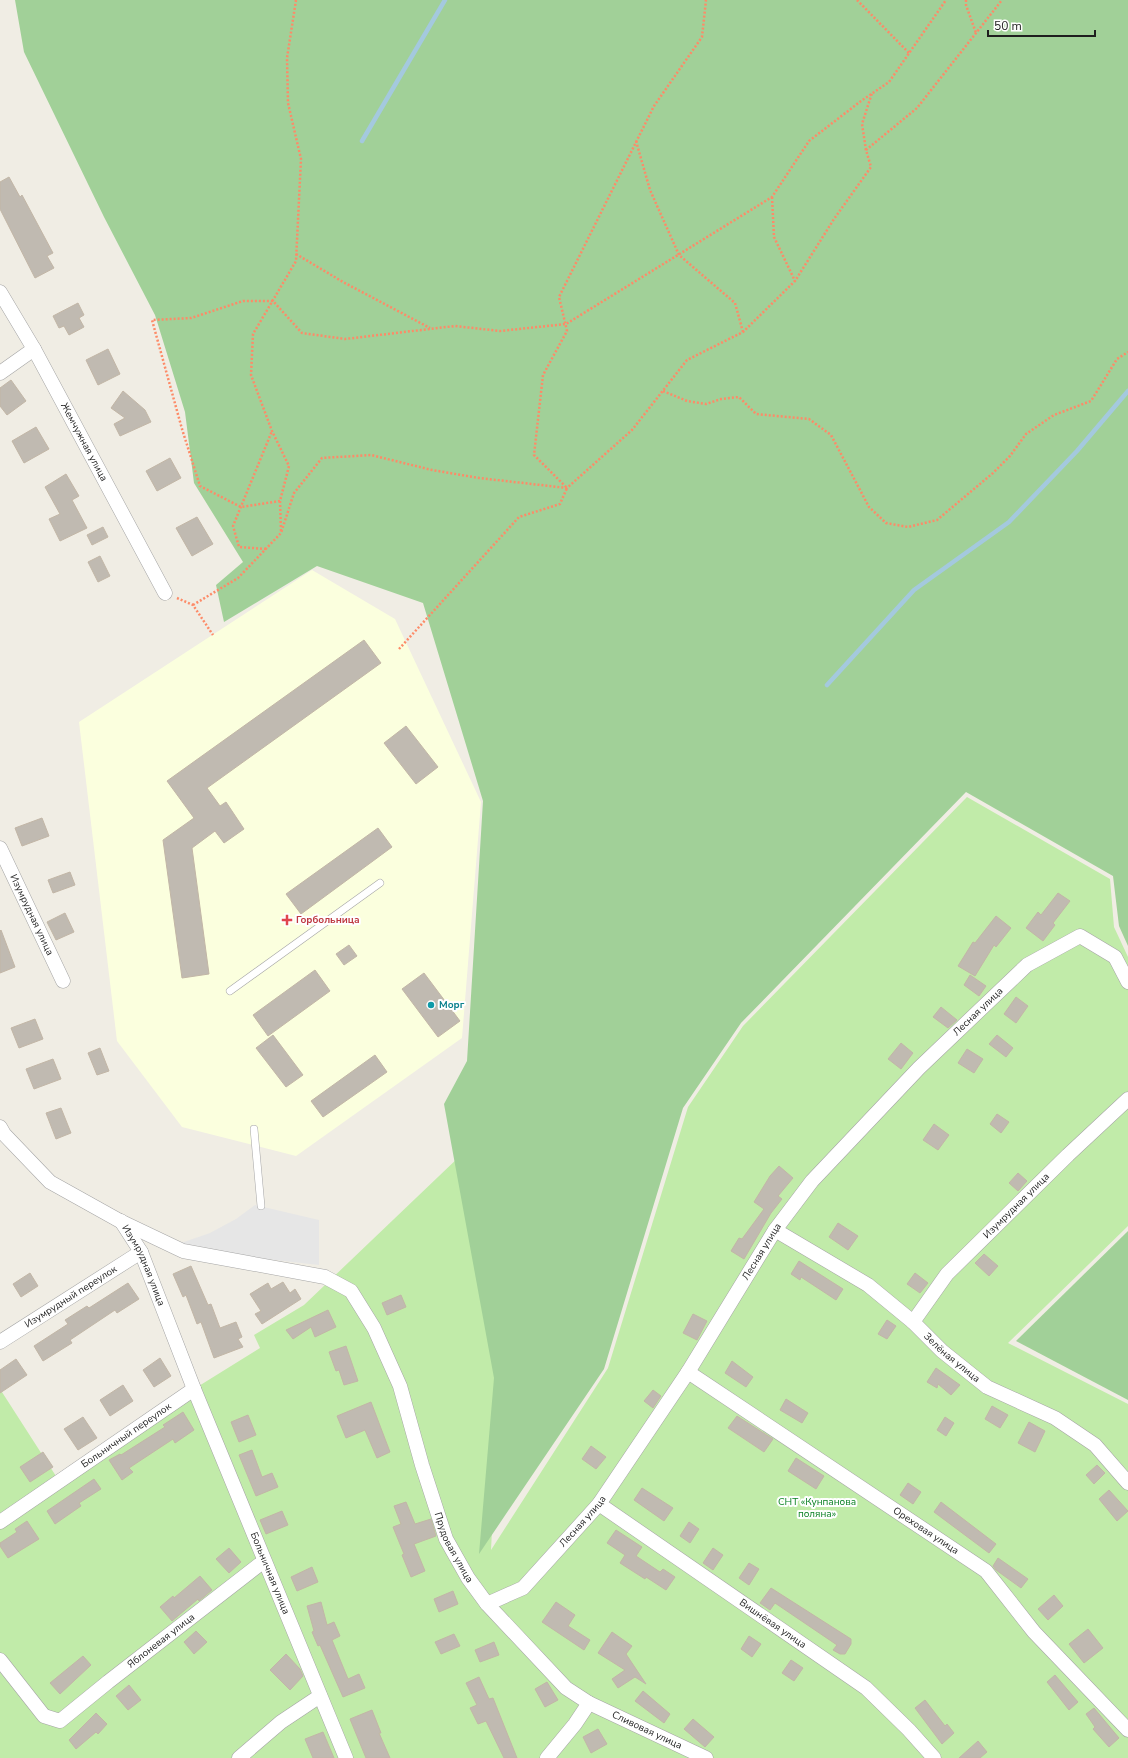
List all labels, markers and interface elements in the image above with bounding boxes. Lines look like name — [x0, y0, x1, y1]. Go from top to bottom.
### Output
scale bar — [988, 12, 1095, 38]
text: 50 m — [994, 18, 1022, 34]
street label: Жемчужная улица — [57, 400, 111, 484]
street label: Изумрудная улица — [6, 872, 57, 958]
place label: Горбольница — [296, 913, 360, 927]
marker: Горбольница — [281, 914, 293, 926]
street label: Лесная улица — [950, 984, 1006, 1039]
place label: Морг — [439, 998, 465, 1012]
marker: Морг — [426, 1000, 436, 1010]
street label: Изумрудная улица — [980, 1170, 1053, 1242]
street label: Лесная улица — [739, 1220, 785, 1283]
street label: Изумрудная улица — [118, 1222, 168, 1308]
street label: Изумрудный переулок — [22, 1262, 120, 1331]
street label: Зелёная улица — [921, 1330, 983, 1386]
street label: Больничный переулок — [78, 1399, 175, 1471]
street label: Лесная улица — [556, 1493, 610, 1550]
park label: СНТ «Кунпанова поляна» — [778, 1495, 856, 1521]
street label: Ореховая улица — [890, 1504, 962, 1558]
street label: Прудовая улица — [431, 1510, 476, 1586]
street label: Больничная улица — [247, 1530, 293, 1616]
street label: Вишнёвая улица — [736, 1596, 809, 1652]
street label: Яблоневая улица — [124, 1610, 198, 1671]
street label: Сливовая улица — [609, 1708, 684, 1753]

